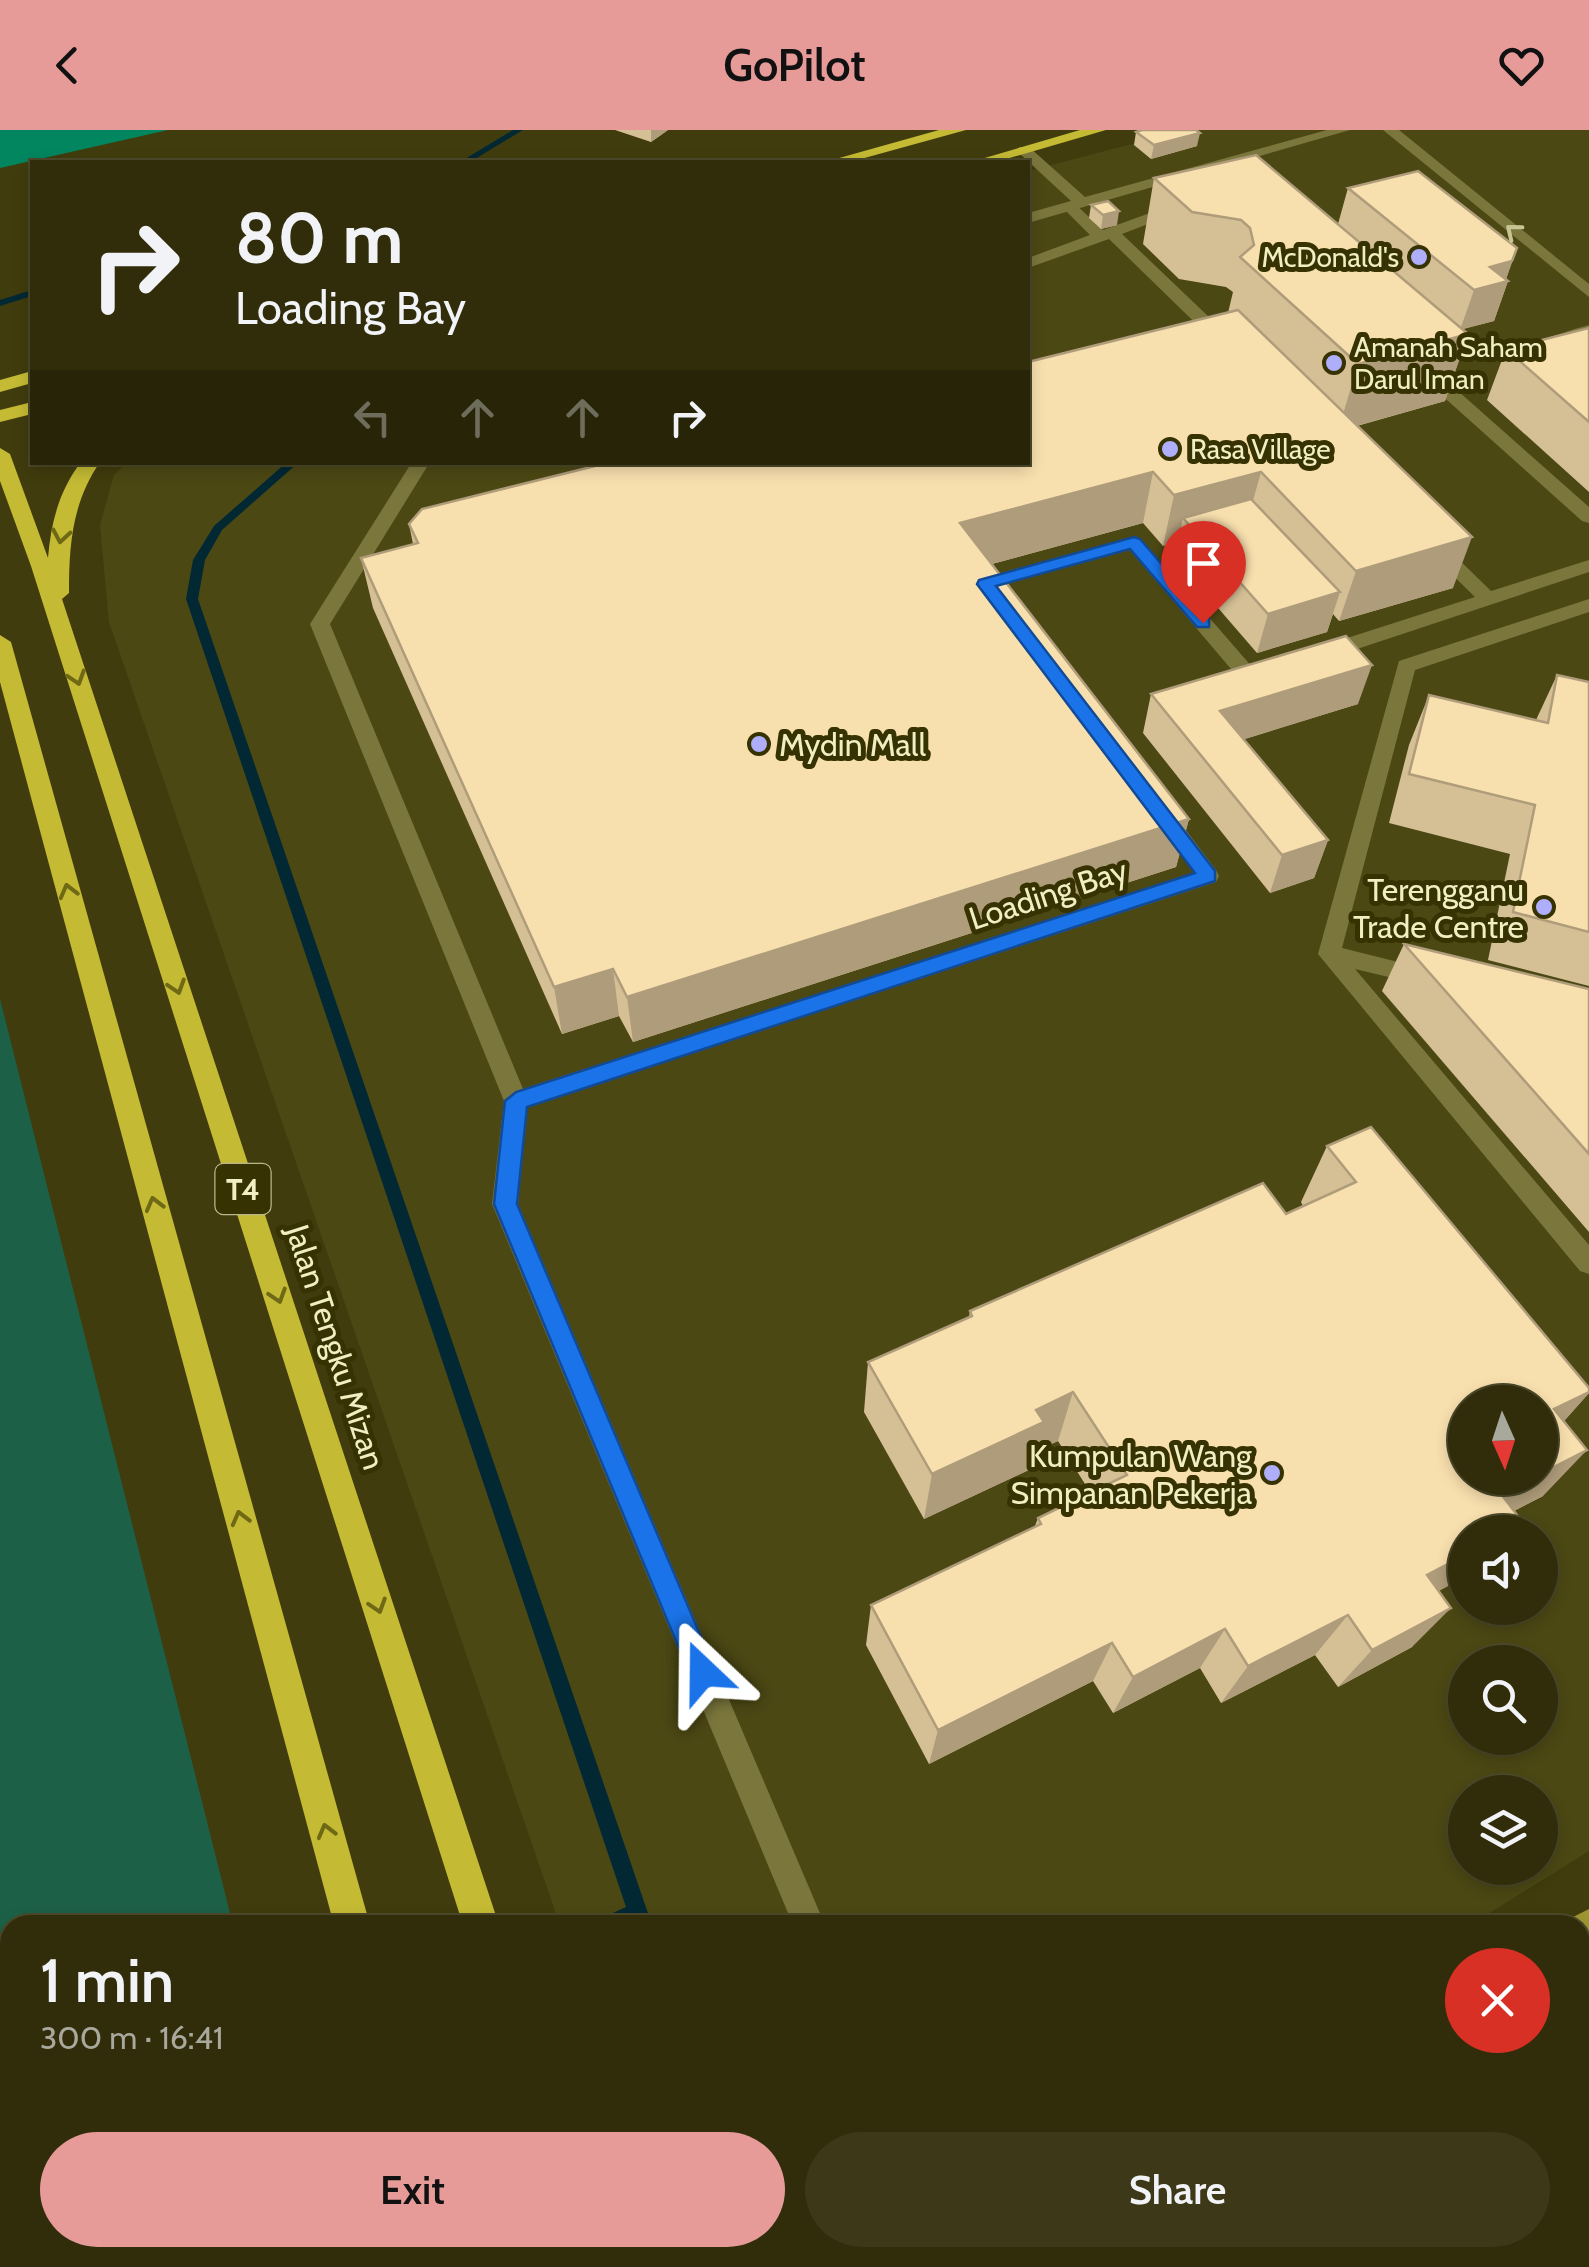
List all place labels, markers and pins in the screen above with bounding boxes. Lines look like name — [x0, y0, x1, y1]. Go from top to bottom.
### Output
place label: McDonald's — [1261, 240, 1399, 274]
marker: McDonald's — [1408, 246, 1430, 268]
place label: Amanah Saham Darul Iman — [1354, 330, 1543, 396]
marker: Amanah Saham Darul Iman — [1323, 352, 1345, 374]
place label: Rasa Village — [1190, 432, 1331, 466]
marker: Rasa Village — [1159, 438, 1181, 460]
pin — [1161, 521, 1246, 624]
place label: Mydin Mall — [779, 725, 926, 764]
marker: Mydin Mall — [748, 733, 770, 755]
place label: Terengganu Trade Centre — [1353, 870, 1524, 946]
marker: Terengganu Trade Centre — [1533, 896, 1555, 918]
place label: Kumpulan Wang Simpanan Pekerja — [1011, 1436, 1253, 1512]
marker: Kumpulan Wang Simpanan Pekerja — [1261, 1462, 1283, 1484]

